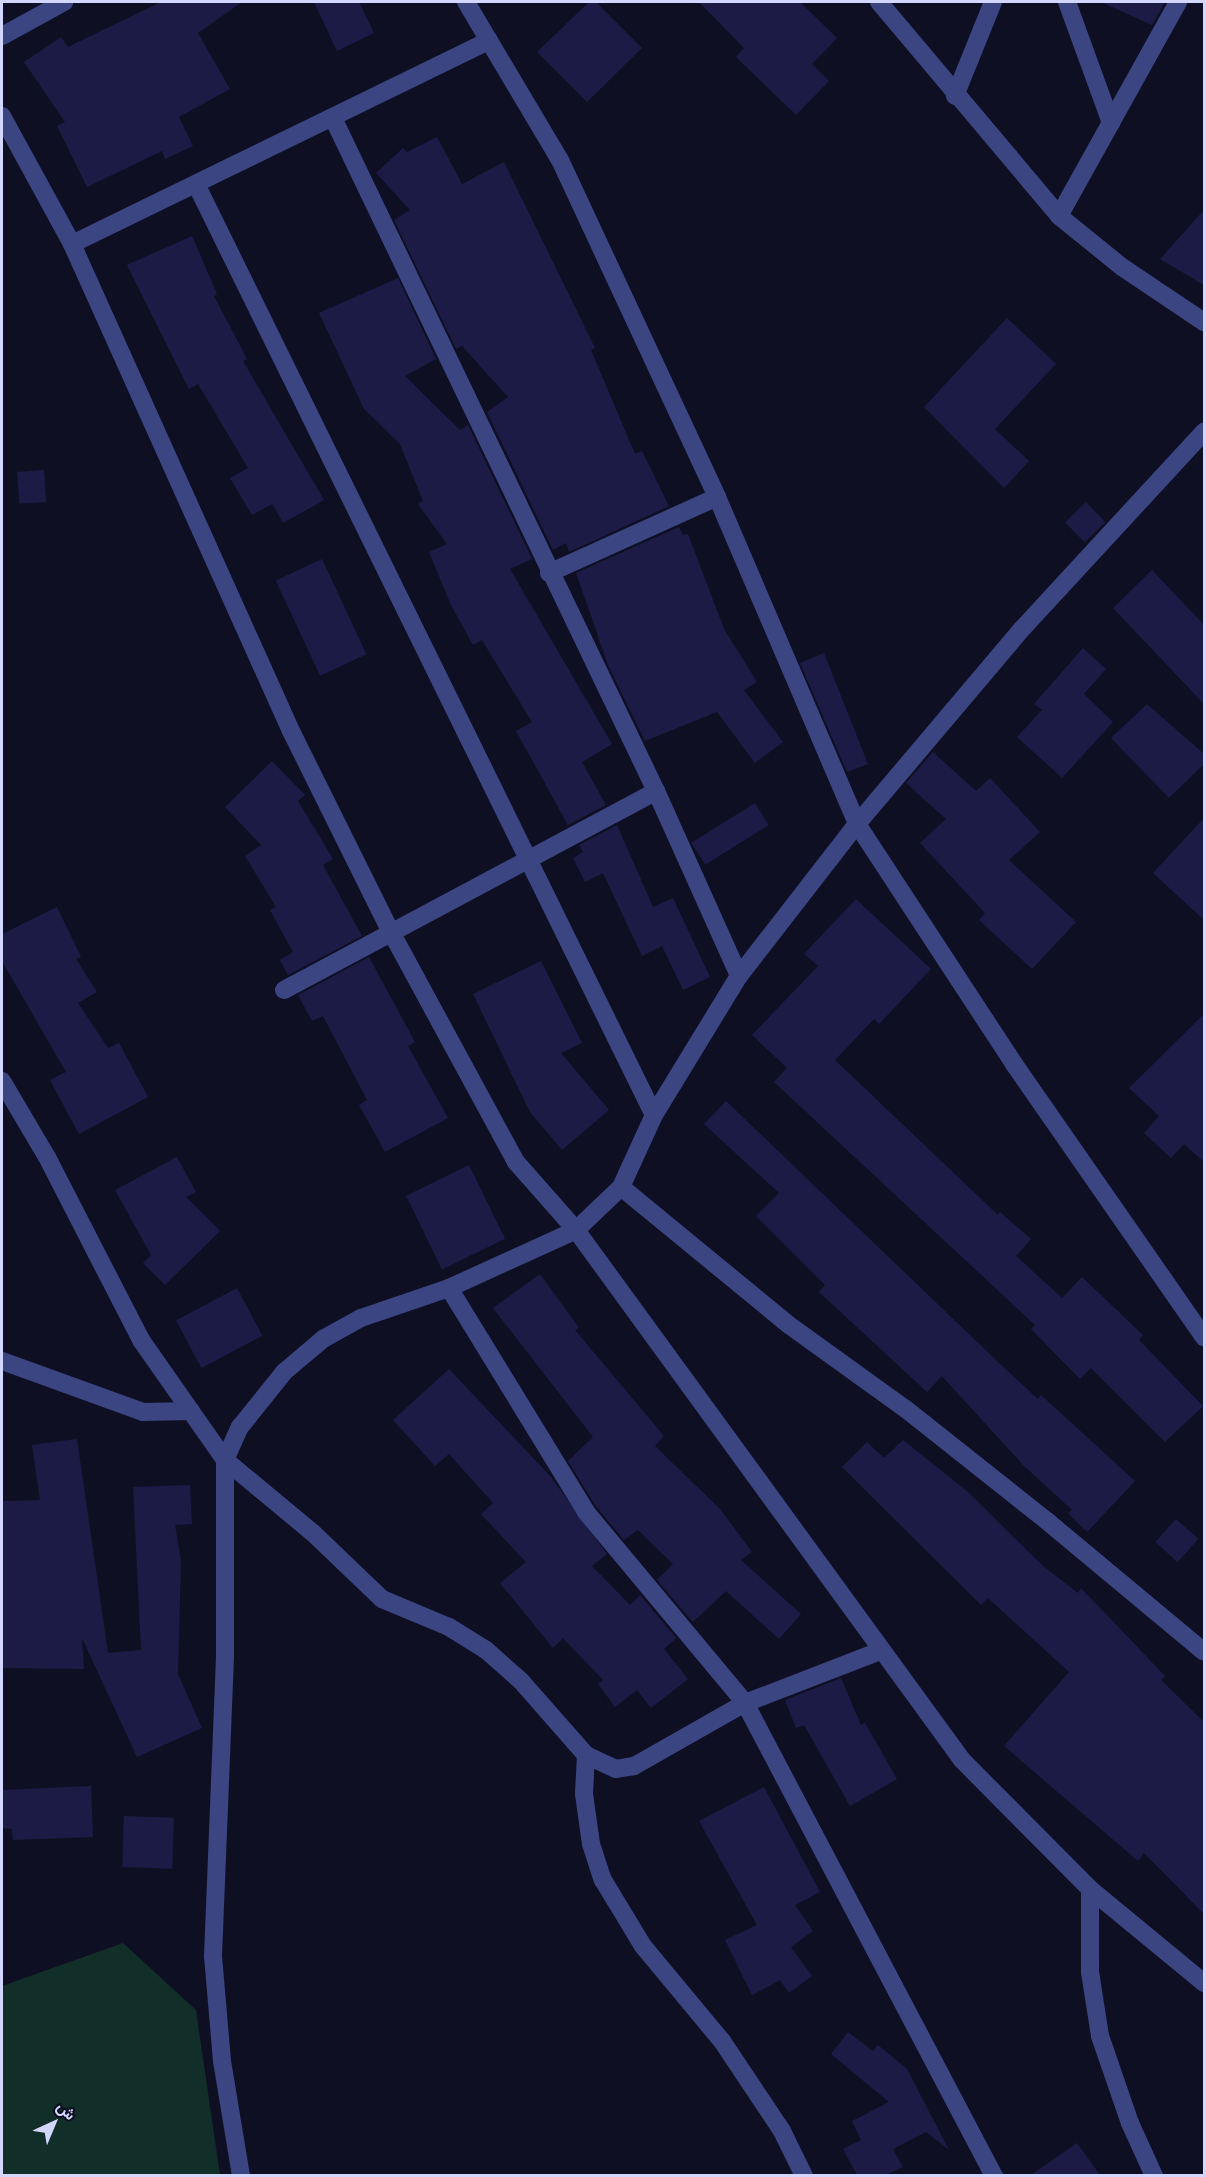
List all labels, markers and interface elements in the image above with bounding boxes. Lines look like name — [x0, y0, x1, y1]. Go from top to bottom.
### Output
north arrow — [24, 2093, 84, 2153]
text: ش — [51, 2095, 82, 2125]

